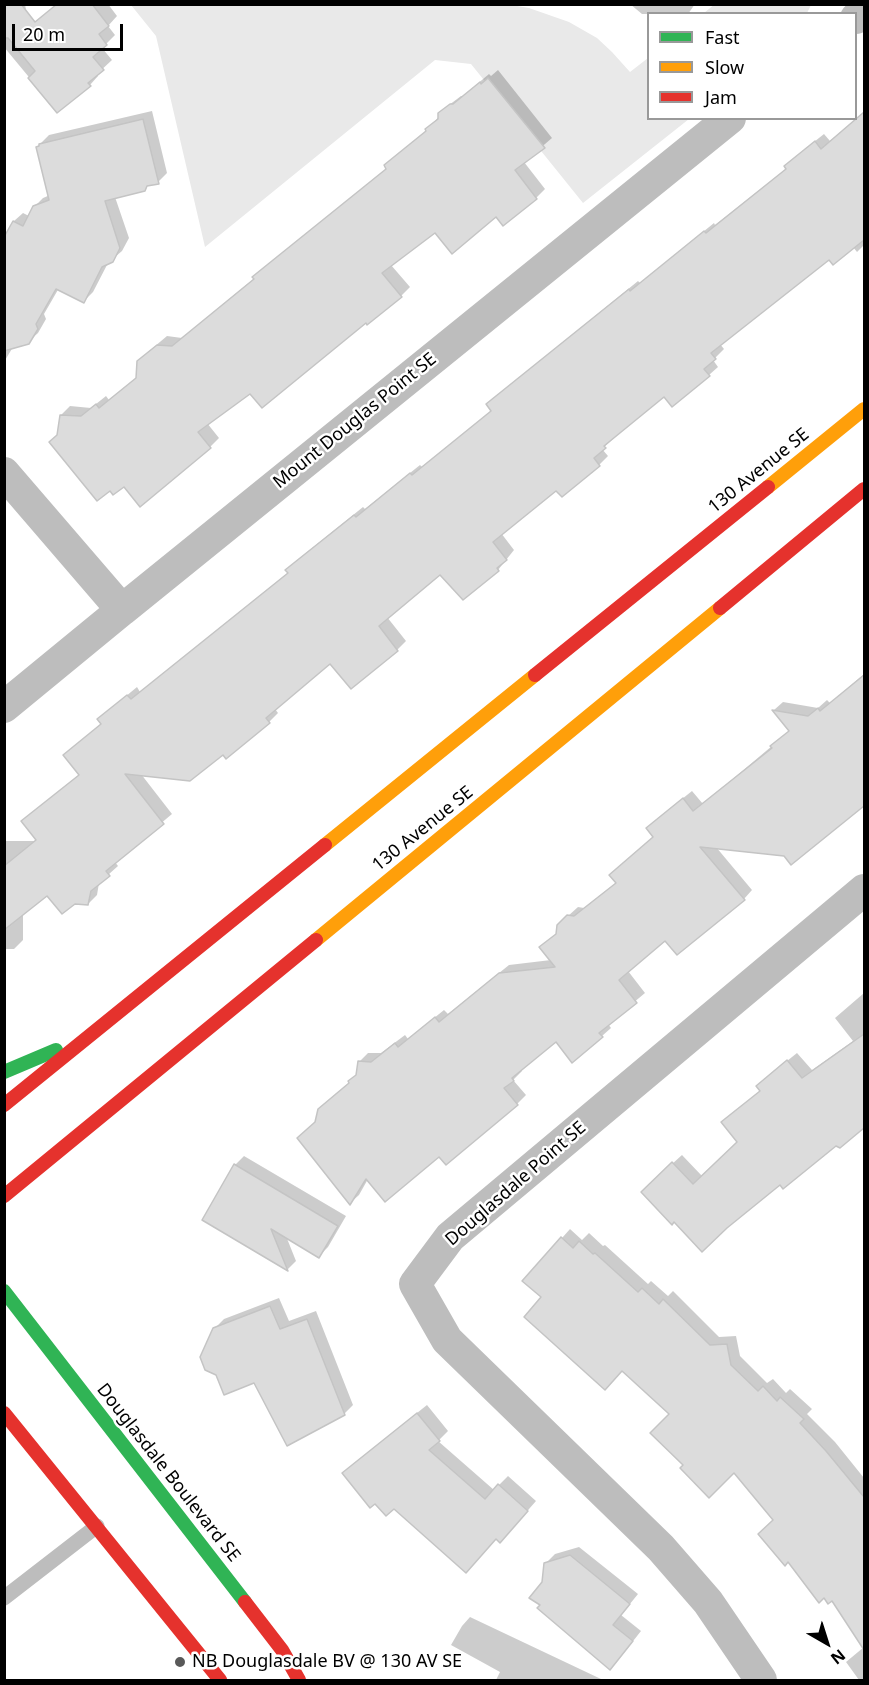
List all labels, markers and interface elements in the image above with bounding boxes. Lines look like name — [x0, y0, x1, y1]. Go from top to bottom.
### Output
scale bar — [15, 12, 126, 50]
legend — [647, 12, 857, 120]
text: 20 m — [23, 22, 65, 46]
text: Fast — [705, 25, 740, 49]
text: Slow — [705, 55, 744, 79]
text: Jam — [705, 85, 737, 109]
street label: Mount Douglas Point SE — [269, 349, 441, 493]
street label: 130 Avenue SE — [704, 424, 814, 518]
street label: 130 Avenue SE — [368, 782, 478, 876]
street label: Douglasdale Point SE — [441, 1117, 591, 1251]
street label: Douglasdale Boulevard SE — [92, 1380, 244, 1566]
north arrow — [797, 1613, 857, 1673]
text: N — [826, 1644, 850, 1670]
place label: NB Douglasdale BV @ 130 AV SE — [192, 1651, 462, 1673]
marker: NB Douglasdale BV @ 130 AV SE — [173, 1655, 187, 1669]

